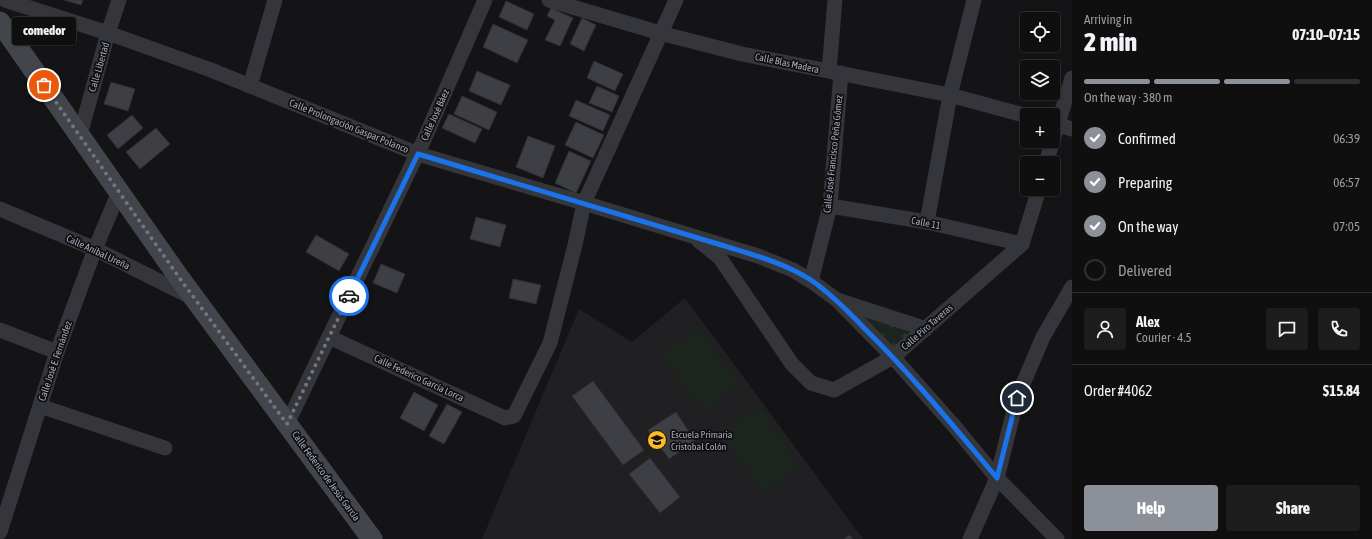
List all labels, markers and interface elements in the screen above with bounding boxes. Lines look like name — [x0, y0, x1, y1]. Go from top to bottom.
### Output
map controls — [1020, 12, 1060, 196]
button: locate — [1020, 12, 1060, 52]
text: Arriving in — [1084, 12, 1132, 27]
callout: comedor — [12, 17, 76, 45]
text: comedor — [23, 23, 65, 38]
text: 07:10–07:15 — [1292, 26, 1360, 43]
text: 2 min — [1084, 27, 1137, 57]
street label: Calle Libertad — [87, 41, 111, 93]
street label: Calle Blas Madera — [754, 51, 820, 75]
button: layers — [1020, 60, 1060, 100]
pin — [27, 68, 61, 102]
icon: bag — [33, 74, 55, 96]
street label: Calle José Báez — [419, 87, 451, 142]
text: On the way · 380 m — [1084, 90, 1172, 105]
street label: Calle José Francisco Peña Gómez — [821, 94, 845, 214]
street label: Calle Prolongación Gaspar Polanco — [288, 97, 411, 155]
button: + — [1020, 108, 1060, 148]
icon: check — [1084, 127, 1106, 149]
text: Confirmed — [1118, 130, 1176, 147]
text: 06:39 — [1333, 131, 1360, 146]
button: − — [1020, 156, 1060, 196]
icon: check — [1084, 171, 1106, 193]
text: Preparing — [1118, 174, 1172, 191]
text: 06:57 — [1333, 175, 1360, 190]
street label: Calle 11 — [910, 215, 942, 231]
icon: check — [1084, 215, 1106, 237]
text: On the way — [1118, 218, 1179, 235]
text: 07:05 — [1333, 219, 1360, 234]
street label: Calle Aníbal Ureña — [65, 233, 132, 272]
text: Delivered — [1118, 262, 1172, 279]
courier — [329, 276, 369, 316]
icon: car — [338, 285, 360, 307]
street label: Calle Piro Taveras — [899, 302, 955, 352]
button: person — [1084, 308, 1126, 350]
button: chat — [1266, 308, 1308, 350]
button: phone — [1318, 308, 1360, 350]
text: Alex — [1136, 313, 1160, 330]
street label: Calle José E. Fernández — [36, 319, 74, 402]
text: Courier · 4.5 — [1136, 330, 1192, 345]
street label: Calle Federico García Lorca — [372, 352, 466, 404]
pin — [1000, 381, 1034, 415]
text: Order #4062 — [1084, 382, 1152, 399]
text: $15.84 — [1323, 382, 1360, 399]
icon: home — [1006, 387, 1028, 409]
street label: Calle Federico de Jesús García — [290, 429, 362, 523]
school or university icon: Escuela Primaria Cristobal Colón — [646, 429, 668, 451]
place label: Escuela Primaria Cristobal Colón — [671, 429, 733, 452]
button: Help — [1084, 485, 1218, 531]
button: Share — [1226, 485, 1360, 531]

